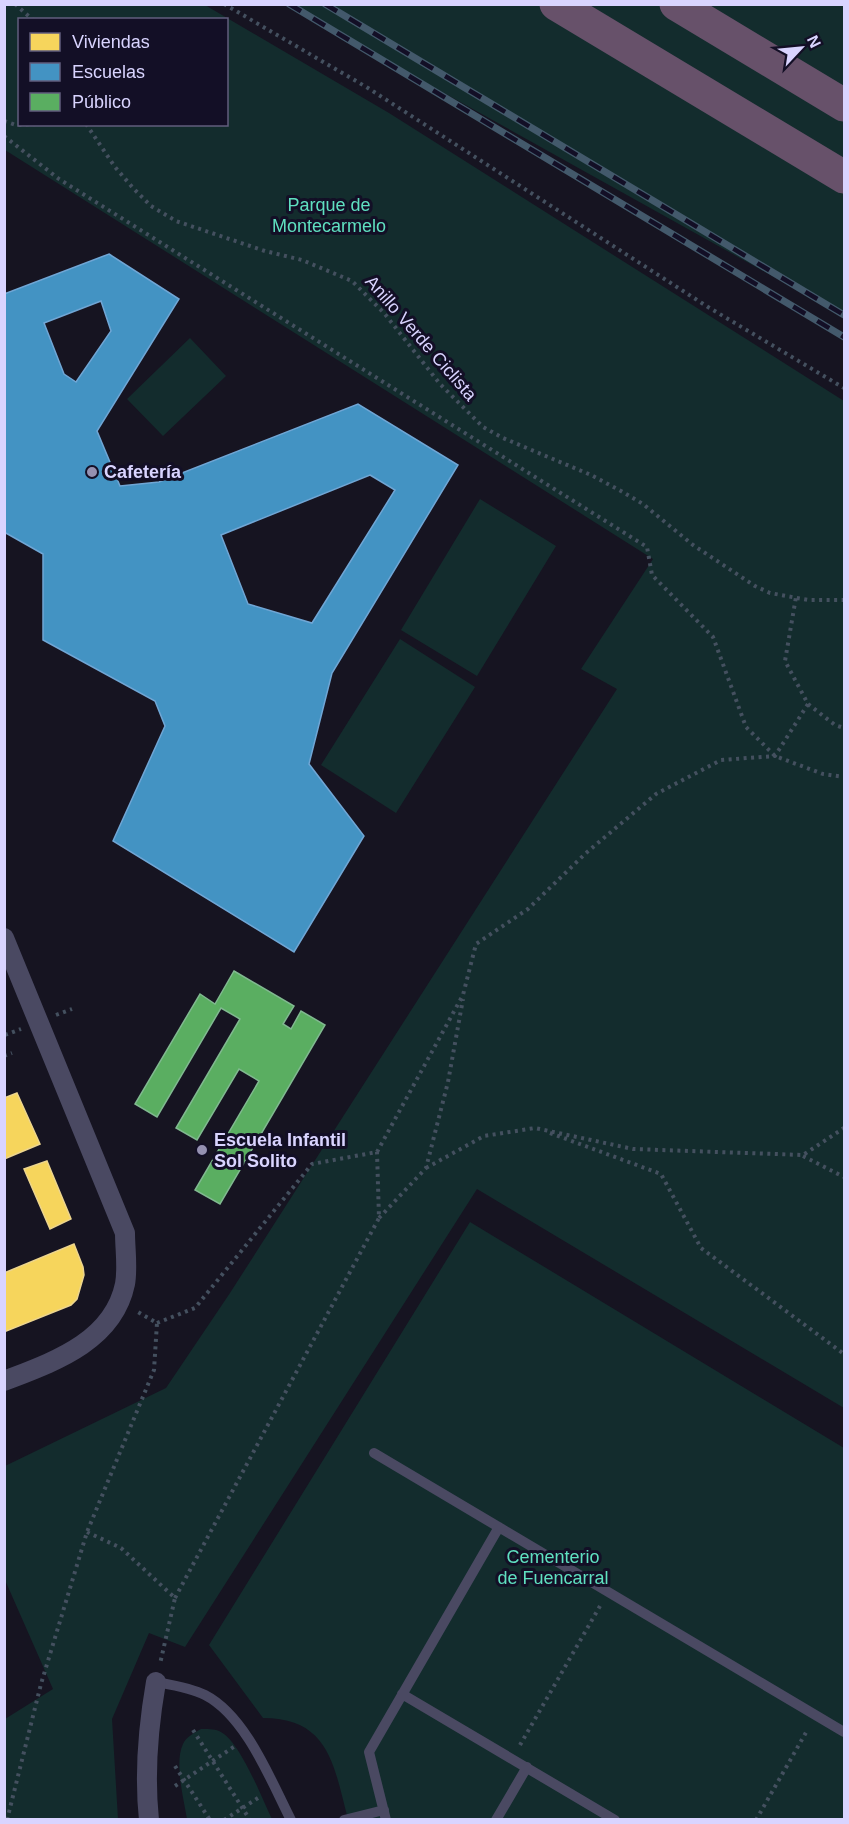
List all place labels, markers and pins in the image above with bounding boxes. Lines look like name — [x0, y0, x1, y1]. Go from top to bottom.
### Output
place label: Cafetería — [104, 462, 182, 482]
marker: Cafetería — [85, 465, 99, 479]
place label: Escuela Infantil Sol Solito — [214, 1130, 346, 1171]
marker: Escuela Infantil Sol Solito — [195, 1143, 209, 1157]

